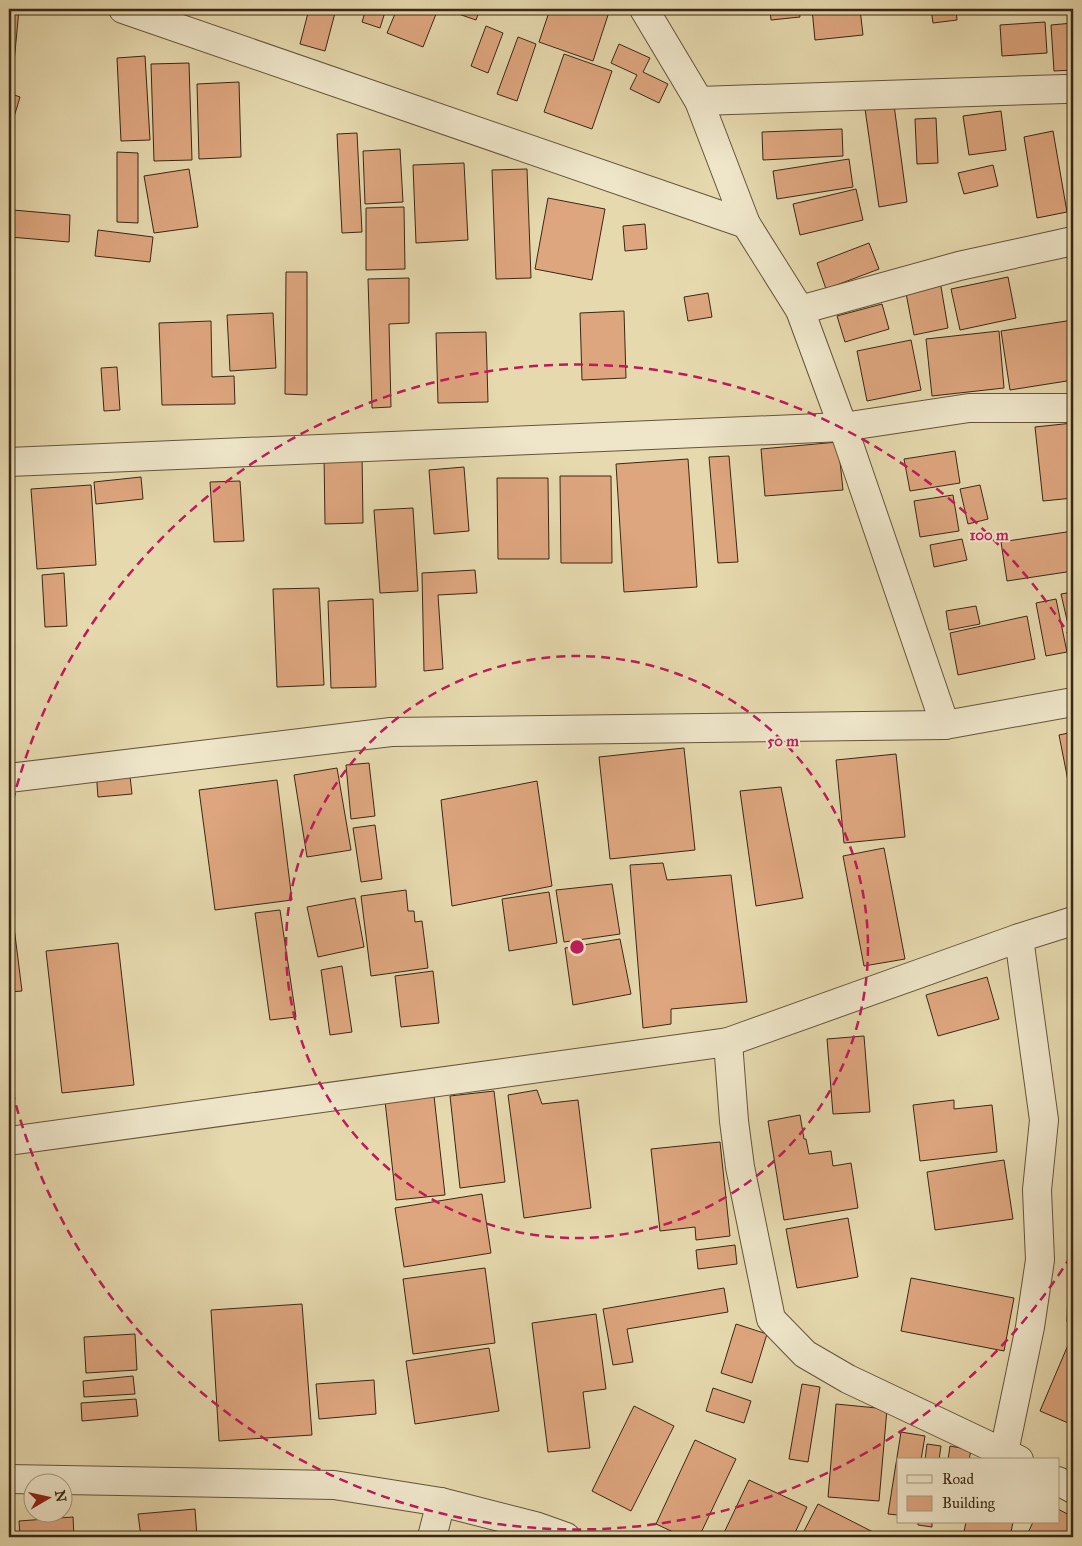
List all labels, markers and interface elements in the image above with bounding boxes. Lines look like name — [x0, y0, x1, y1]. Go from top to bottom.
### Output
text: 100 m — [969, 526, 1009, 544]
text: 50 m — [767, 732, 799, 750]
centre of rings — [568, 938, 586, 956]
legend — [897, 1458, 1060, 1524]
text: Road — [942, 1470, 974, 1488]
north arrow — [22, 1474, 72, 1524]
text: N — [51, 1489, 70, 1503]
text: Building — [942, 1494, 996, 1512]

